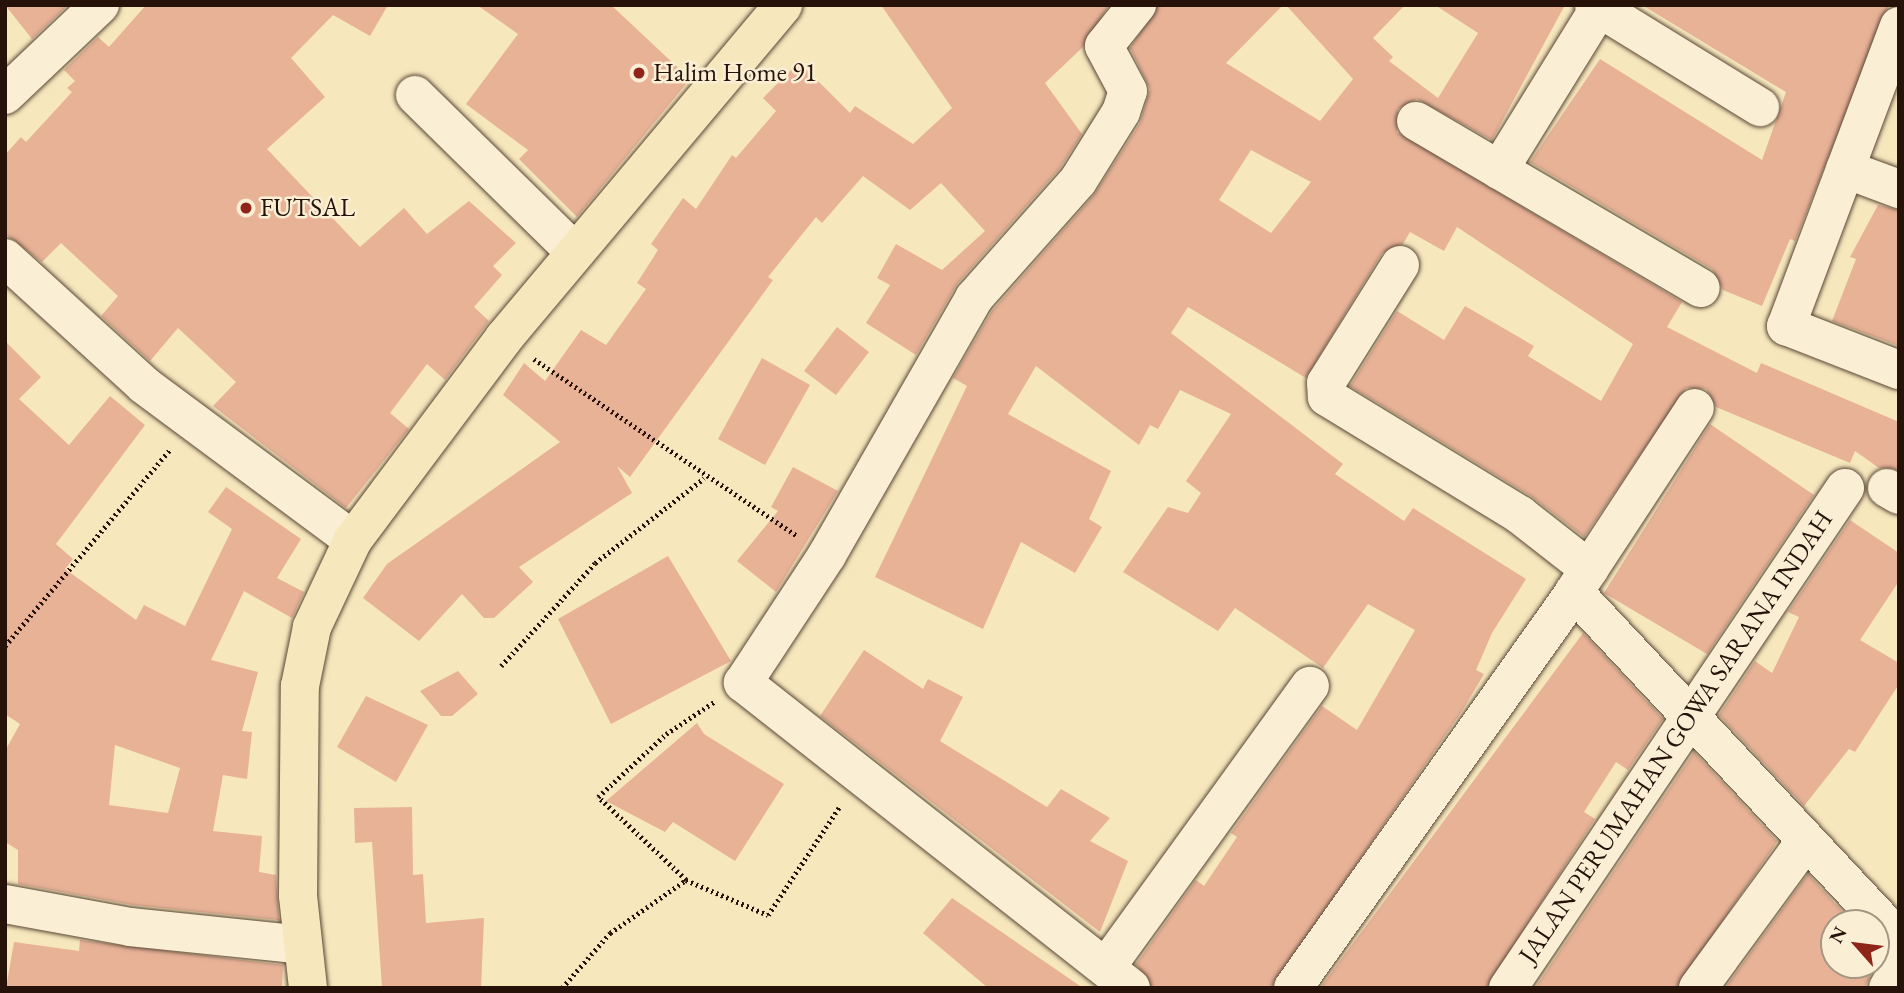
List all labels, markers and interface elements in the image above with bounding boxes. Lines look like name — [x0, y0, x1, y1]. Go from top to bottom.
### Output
place label: Halim Home 91 — [653, 57, 817, 89]
marker: Halim Home 91 — [631, 65, 647, 81]
place label: FUTSAL — [260, 192, 355, 224]
marker: FUTSAL — [238, 200, 254, 216]
street label: JALAN PERUMAHAN GOWA SARANA INDAH — [1512, 505, 1840, 969]
north arrow — [1820, 909, 1890, 979]

